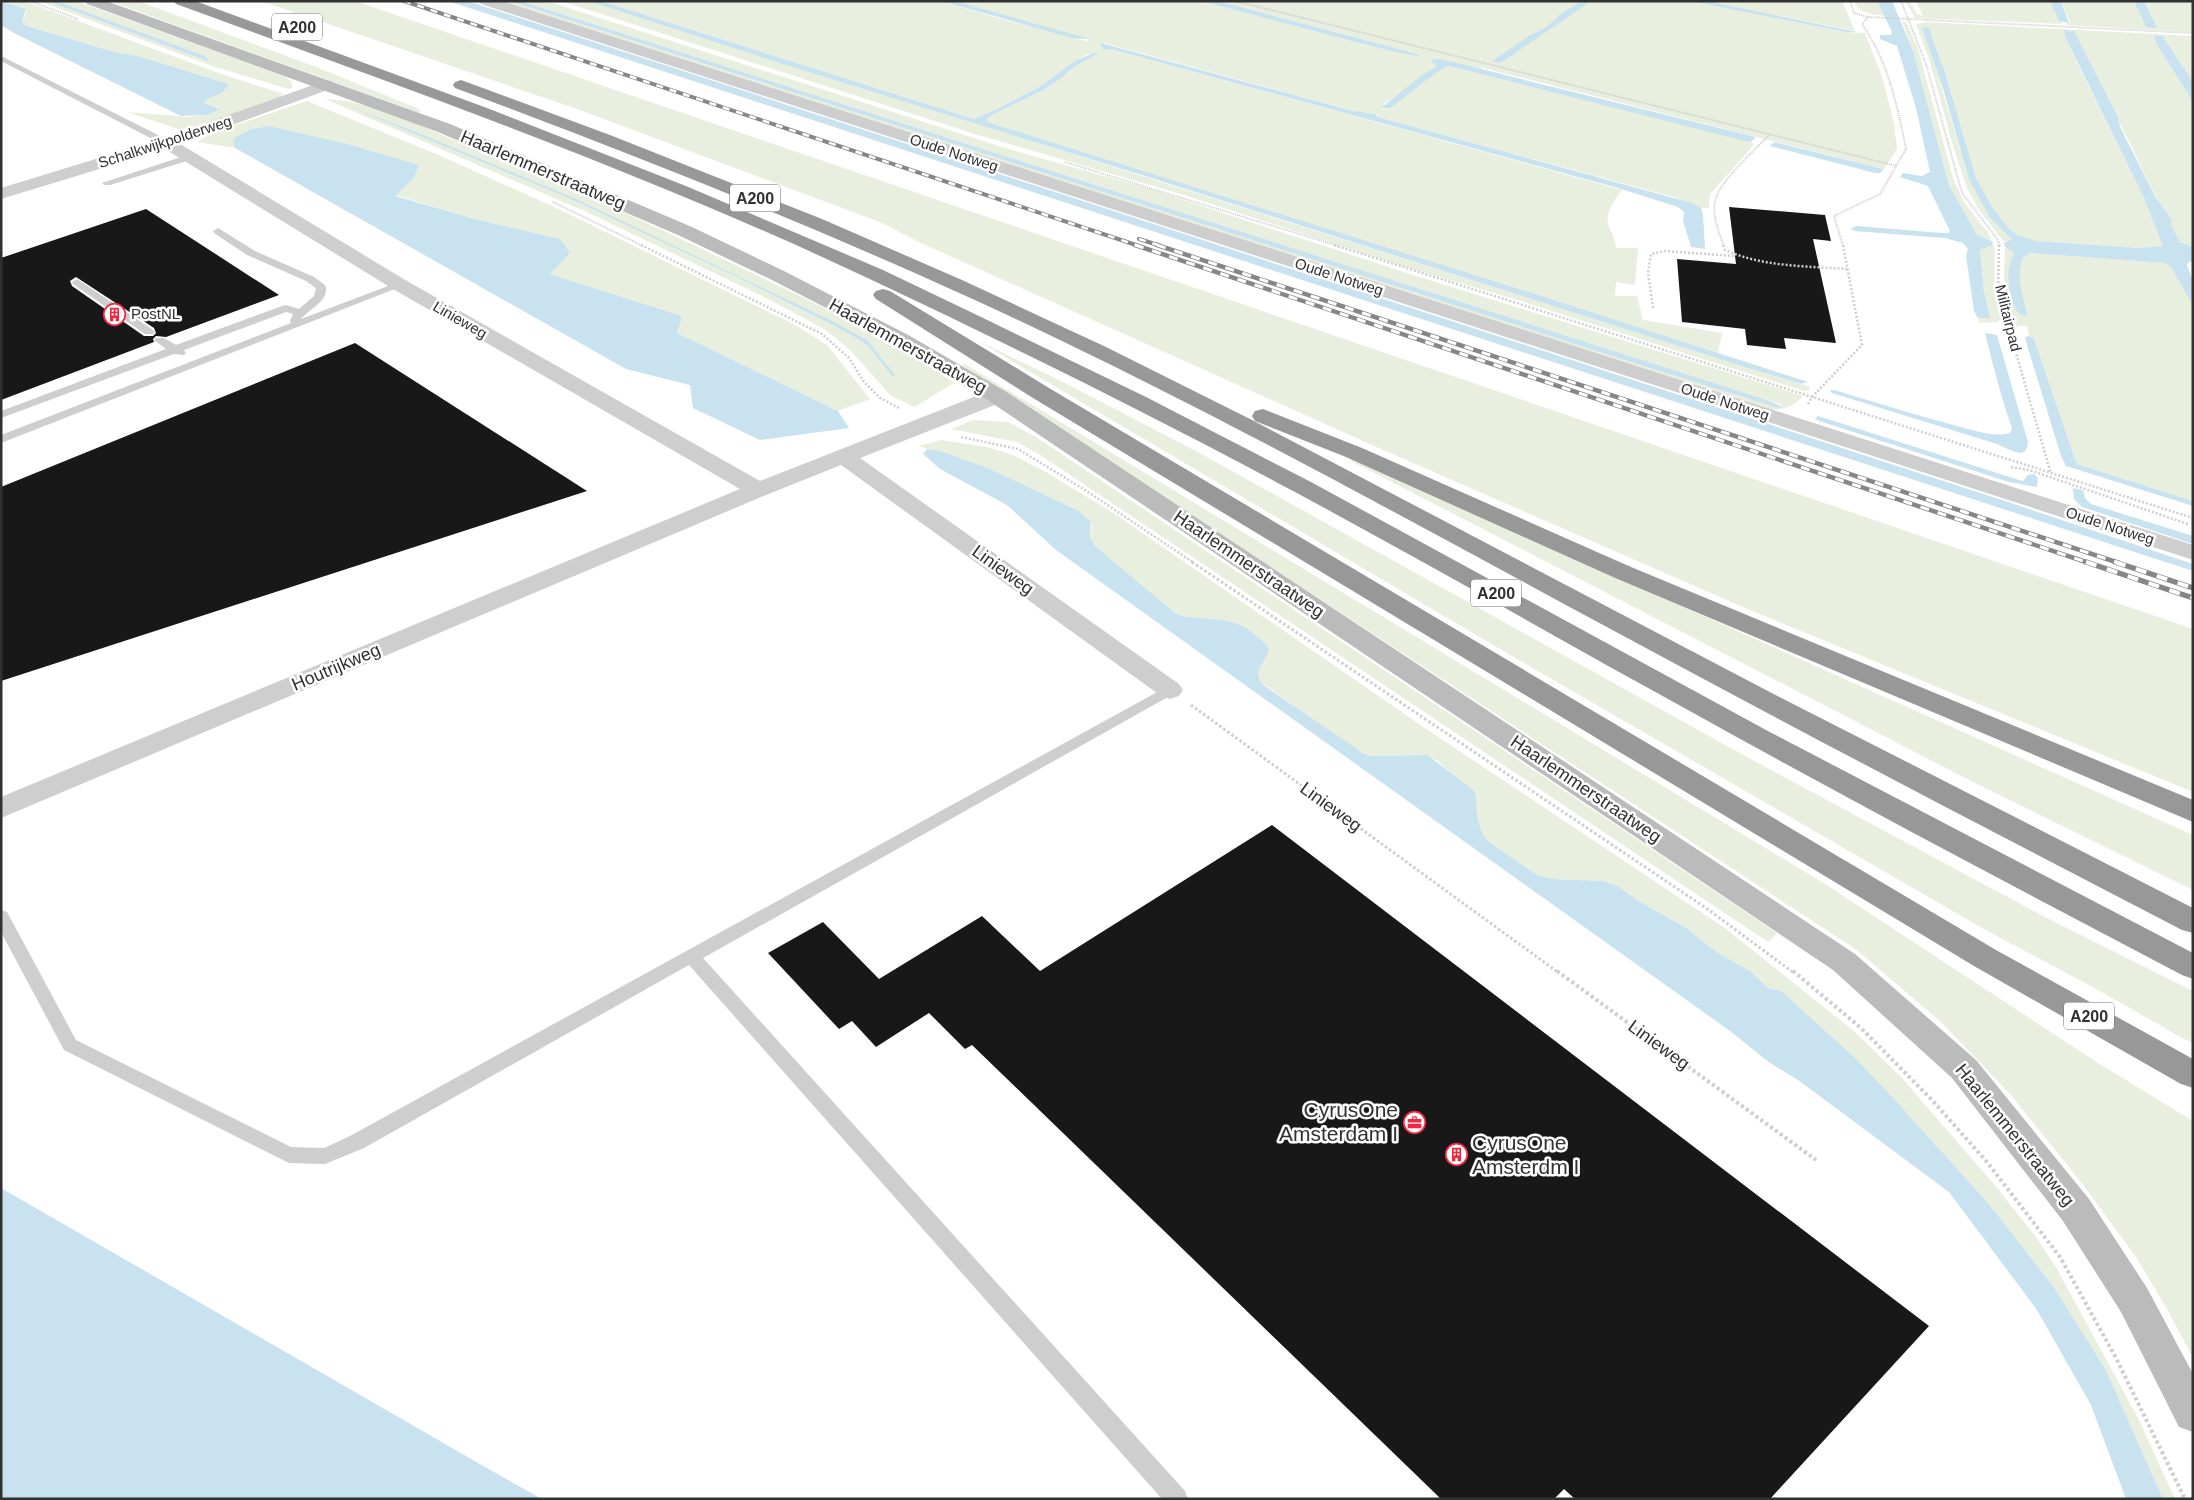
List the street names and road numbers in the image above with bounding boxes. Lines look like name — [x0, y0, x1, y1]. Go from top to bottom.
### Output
road number: A200 — [272, 14, 322, 41]
street label: Schalkwijkpolderweg — [96, 112, 234, 171]
street label: Haarlemmerstraatweg — [458, 126, 628, 214]
street label: Oude Notweg — [908, 130, 1000, 175]
road number: A200 — [730, 184, 780, 212]
street label: Oude Notweg — [1293, 254, 1385, 299]
street label: Militairpad — [1992, 283, 2025, 353]
street label: Haarlemmerstraatweg — [826, 294, 990, 398]
street label: Linieweg — [430, 297, 490, 342]
street label: Oude Notweg — [1679, 379, 1771, 424]
street label: Oude Notweg — [2064, 503, 2156, 548]
street label: Haarlemmerstraatweg — [1170, 506, 1328, 622]
street label: Linieweg — [968, 541, 1038, 599]
road number: A200 — [1471, 580, 1521, 606]
street label: Houtrijkweg — [289, 639, 383, 695]
street label: Haarlemmerstraatweg — [1507, 731, 1665, 847]
street label: Linieweg — [1296, 778, 1366, 836]
road number: A200 — [2064, 1002, 2114, 1030]
street label: Linieweg — [1624, 1016, 1694, 1074]
street label: Haarlemmerstraatweg — [1952, 1060, 2078, 1210]

